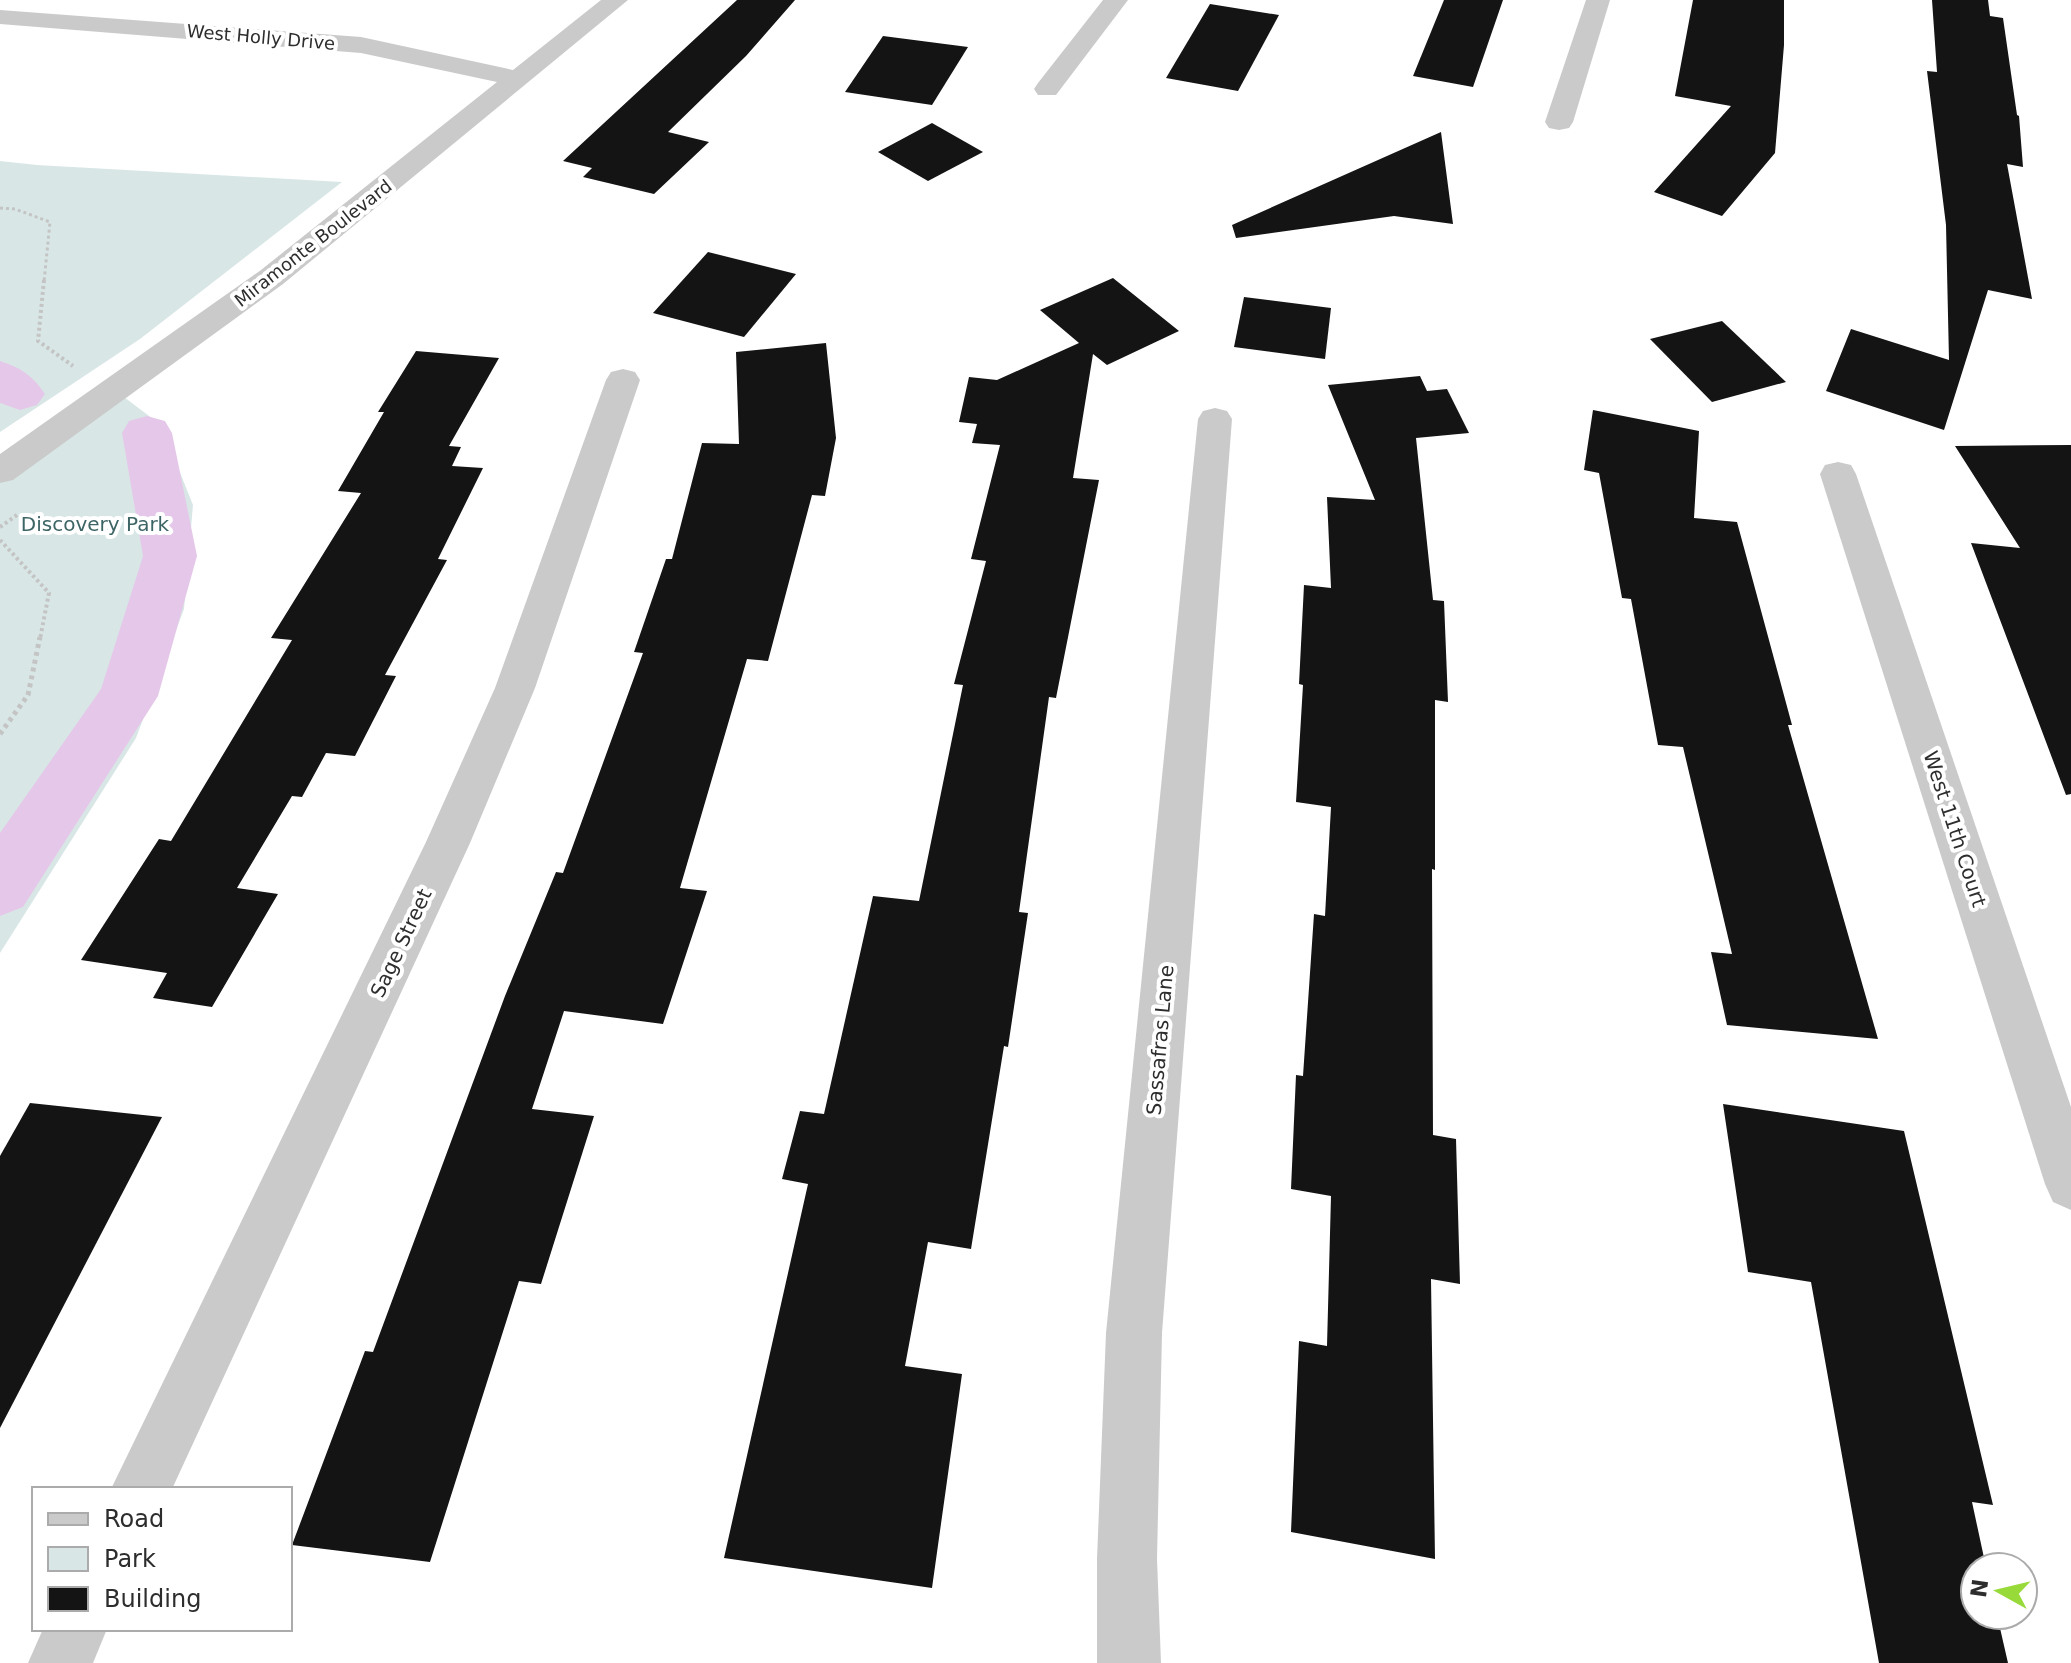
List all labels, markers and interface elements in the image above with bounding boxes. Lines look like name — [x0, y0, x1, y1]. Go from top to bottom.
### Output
street label: West Holly Drive — [186, 20, 336, 54]
street label: Miramonte Boulevard — [230, 175, 396, 311]
park label: Discovery Park — [21, 512, 170, 536]
street label: West 11th Court — [1918, 748, 1992, 910]
street label: Sage Street — [365, 885, 437, 1001]
street label: Sassafras Lane — [1141, 964, 1179, 1116]
legend — [32, 1487, 292, 1631]
text: Road — [104, 1505, 164, 1533]
text: Park — [104, 1545, 156, 1573]
north arrow — [1959, 1551, 2039, 1631]
text: N — [1966, 1577, 1993, 1599]
text: Building — [104, 1585, 201, 1613]

